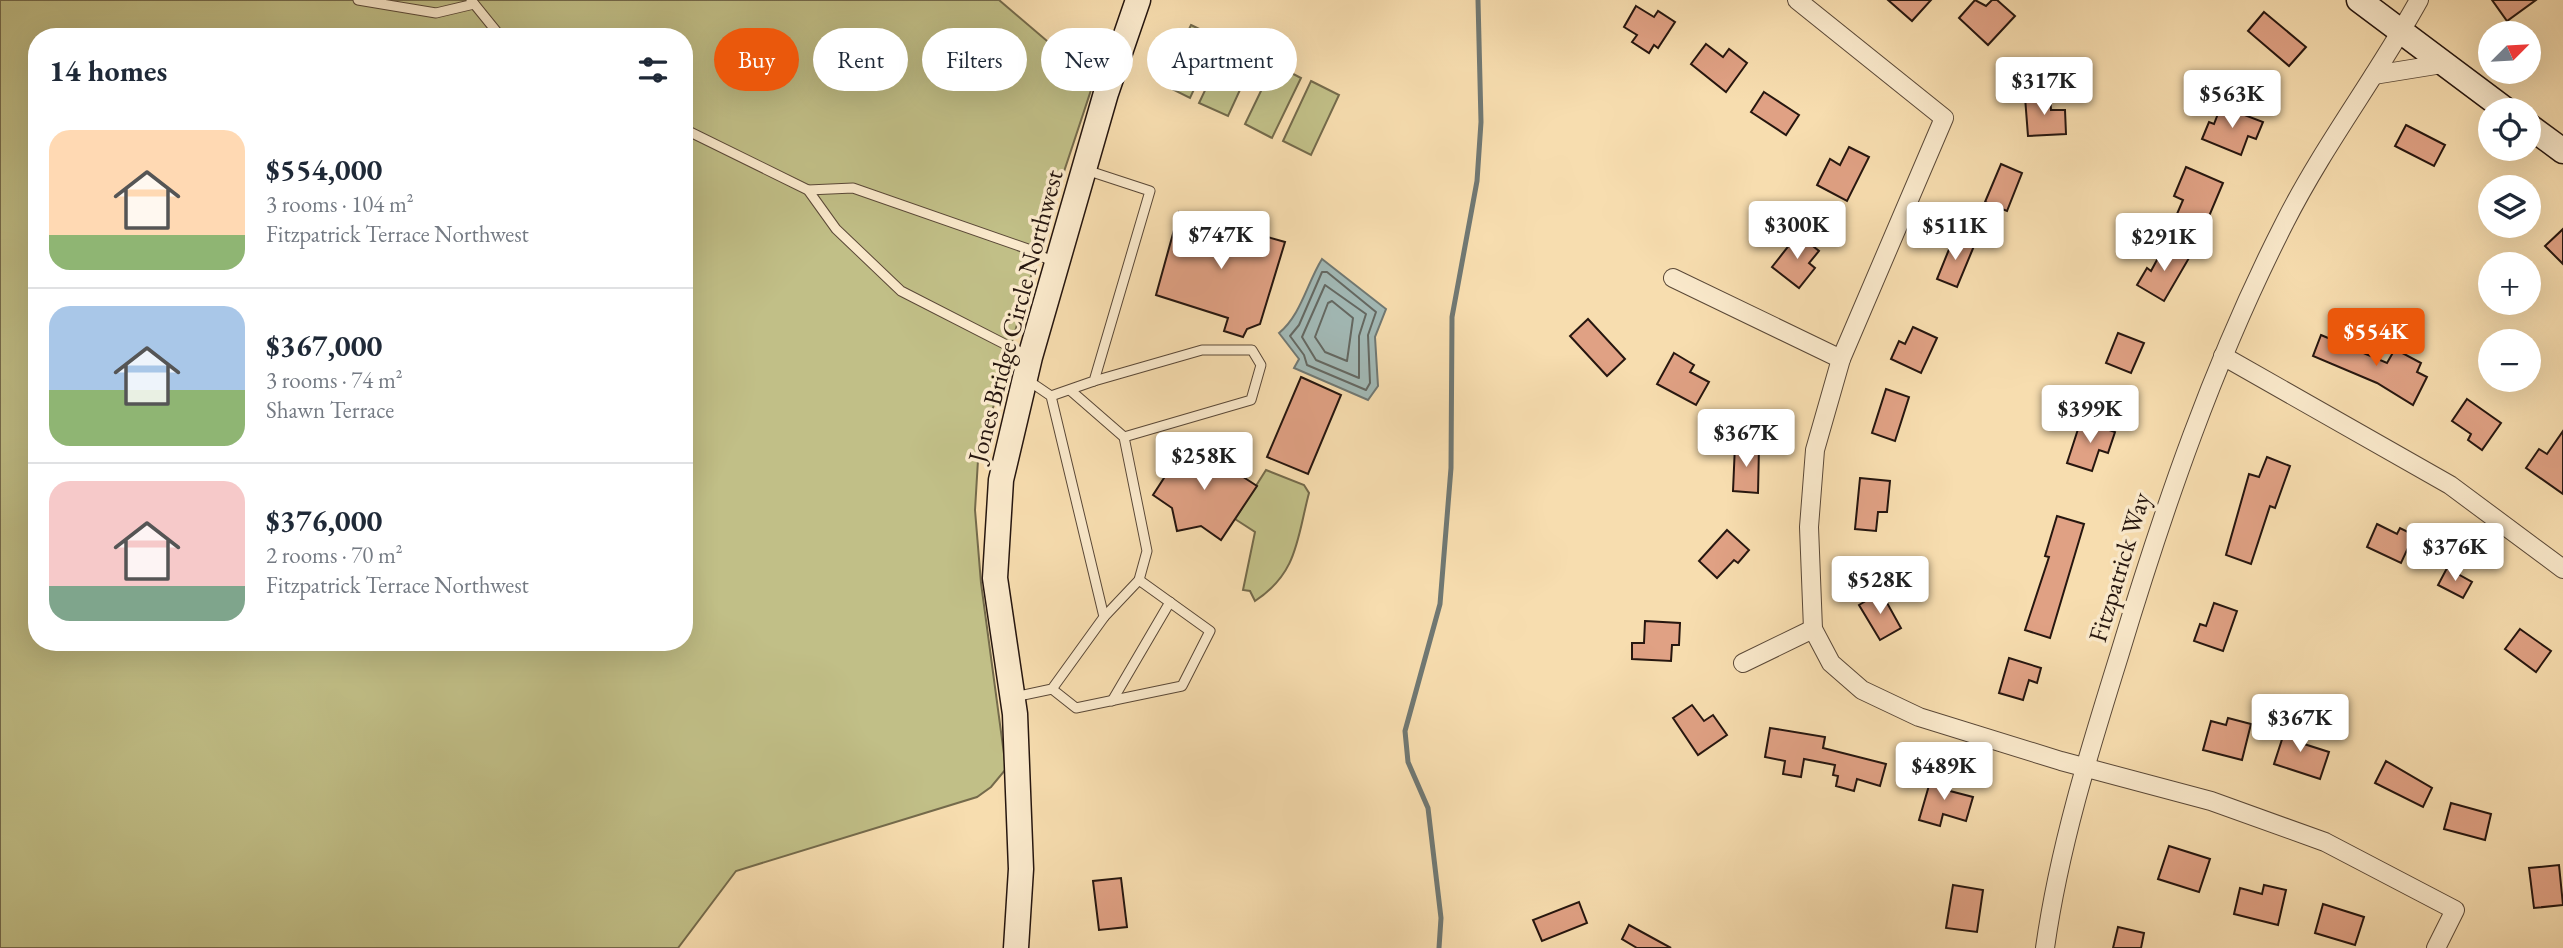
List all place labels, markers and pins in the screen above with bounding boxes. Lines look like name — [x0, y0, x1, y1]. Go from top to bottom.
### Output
pin: $317K — [1995, 58, 2093, 117]
pin: $563K — [2183, 71, 2281, 130]
pin: $300K — [1748, 202, 1846, 261]
pin: $511K — [1906, 202, 2004, 262]
pin: $747K — [1172, 212, 1270, 271]
pin: $291K — [2115, 214, 2213, 273]
pin: $554K — [2327, 308, 2425, 368]
pin: $399K — [2041, 386, 2139, 445]
pin: $367K — [1697, 410, 1795, 469]
pin: $258K — [1155, 433, 1253, 492]
pin: $376K — [2406, 524, 2504, 583]
pin: $528K — [1831, 556, 1929, 616]
pin: $367K — [2251, 694, 2349, 754]
pin: $489K — [1895, 742, 1993, 802]

